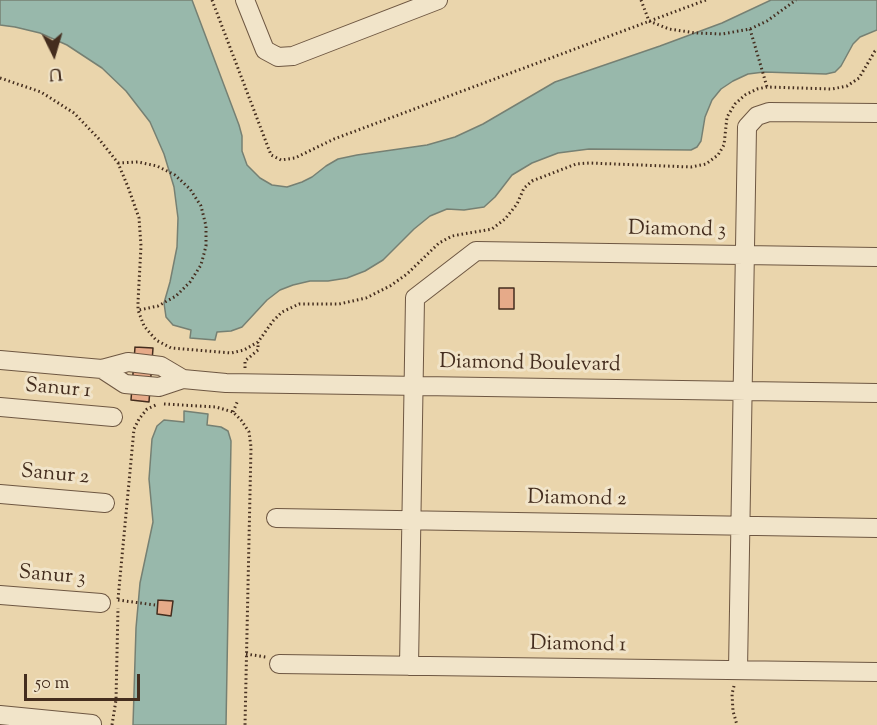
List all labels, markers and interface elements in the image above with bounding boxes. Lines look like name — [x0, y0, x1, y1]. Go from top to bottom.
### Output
north arrow — [24, 24, 84, 84]
text: U — [48, 60, 63, 84]
street label: Diamond 3 — [628, 218, 726, 244]
street label: Diamond Boulevard — [439, 351, 621, 379]
street label: Sanur 1 — [24, 375, 92, 405]
street label: Sanur 2 — [20, 460, 90, 492]
street label: Diamond 2 — [527, 487, 627, 513]
street label: Sanur 3 — [17, 562, 87, 592]
street label: Diamond 1 — [529, 633, 627, 659]
scale bar — [27, 662, 142, 700]
text: 50 m — [35, 671, 69, 697]

